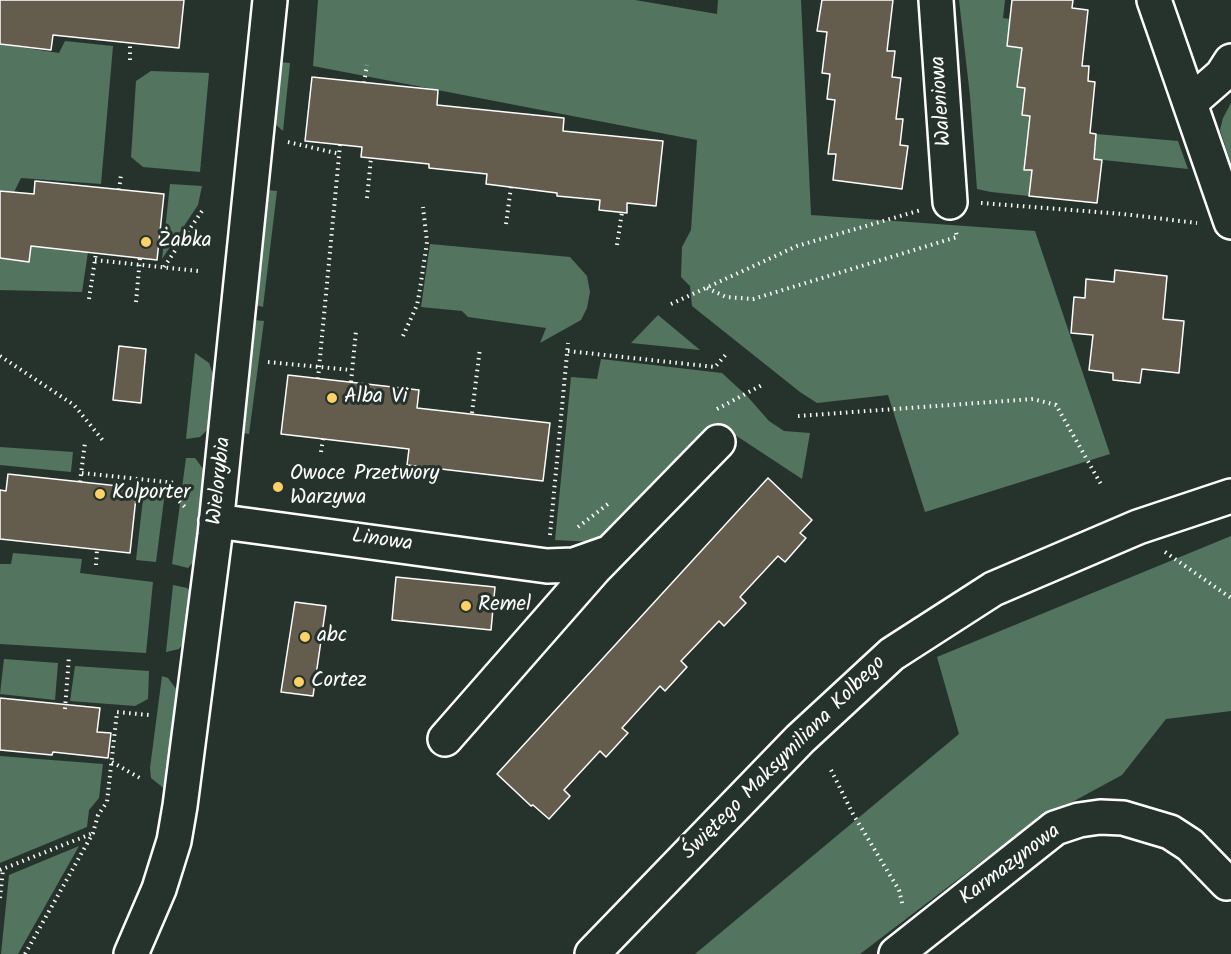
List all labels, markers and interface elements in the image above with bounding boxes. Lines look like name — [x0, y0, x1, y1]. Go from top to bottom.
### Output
street label: Waleniowa — [927, 55, 959, 147]
place label: Żabka — [158, 229, 212, 255]
marker: Żabka — [139, 235, 153, 249]
place label: Alba Vi — [344, 385, 407, 411]
marker: Alba Vi — [325, 391, 339, 405]
street label: Wielorybia — [204, 436, 238, 526]
place label: Owoce Przetwory Warzywa — [290, 462, 439, 512]
marker: Owoce Przetwory Warzywa — [271, 480, 285, 494]
place label: Kolporter — [112, 481, 190, 507]
marker: Kolporter — [93, 487, 107, 501]
street label: Linowa — [350, 525, 414, 559]
place label: Remel — [478, 593, 531, 619]
marker: Remel — [459, 599, 473, 613]
place label: abc — [317, 624, 347, 650]
marker: abc — [298, 630, 312, 644]
street label: Świętego Maksymiliana Kolbego — [678, 652, 892, 866]
place label: Cortez — [311, 669, 367, 695]
marker: Cortez — [292, 675, 306, 689]
street label: Karmazynowa — [956, 820, 1066, 912]

